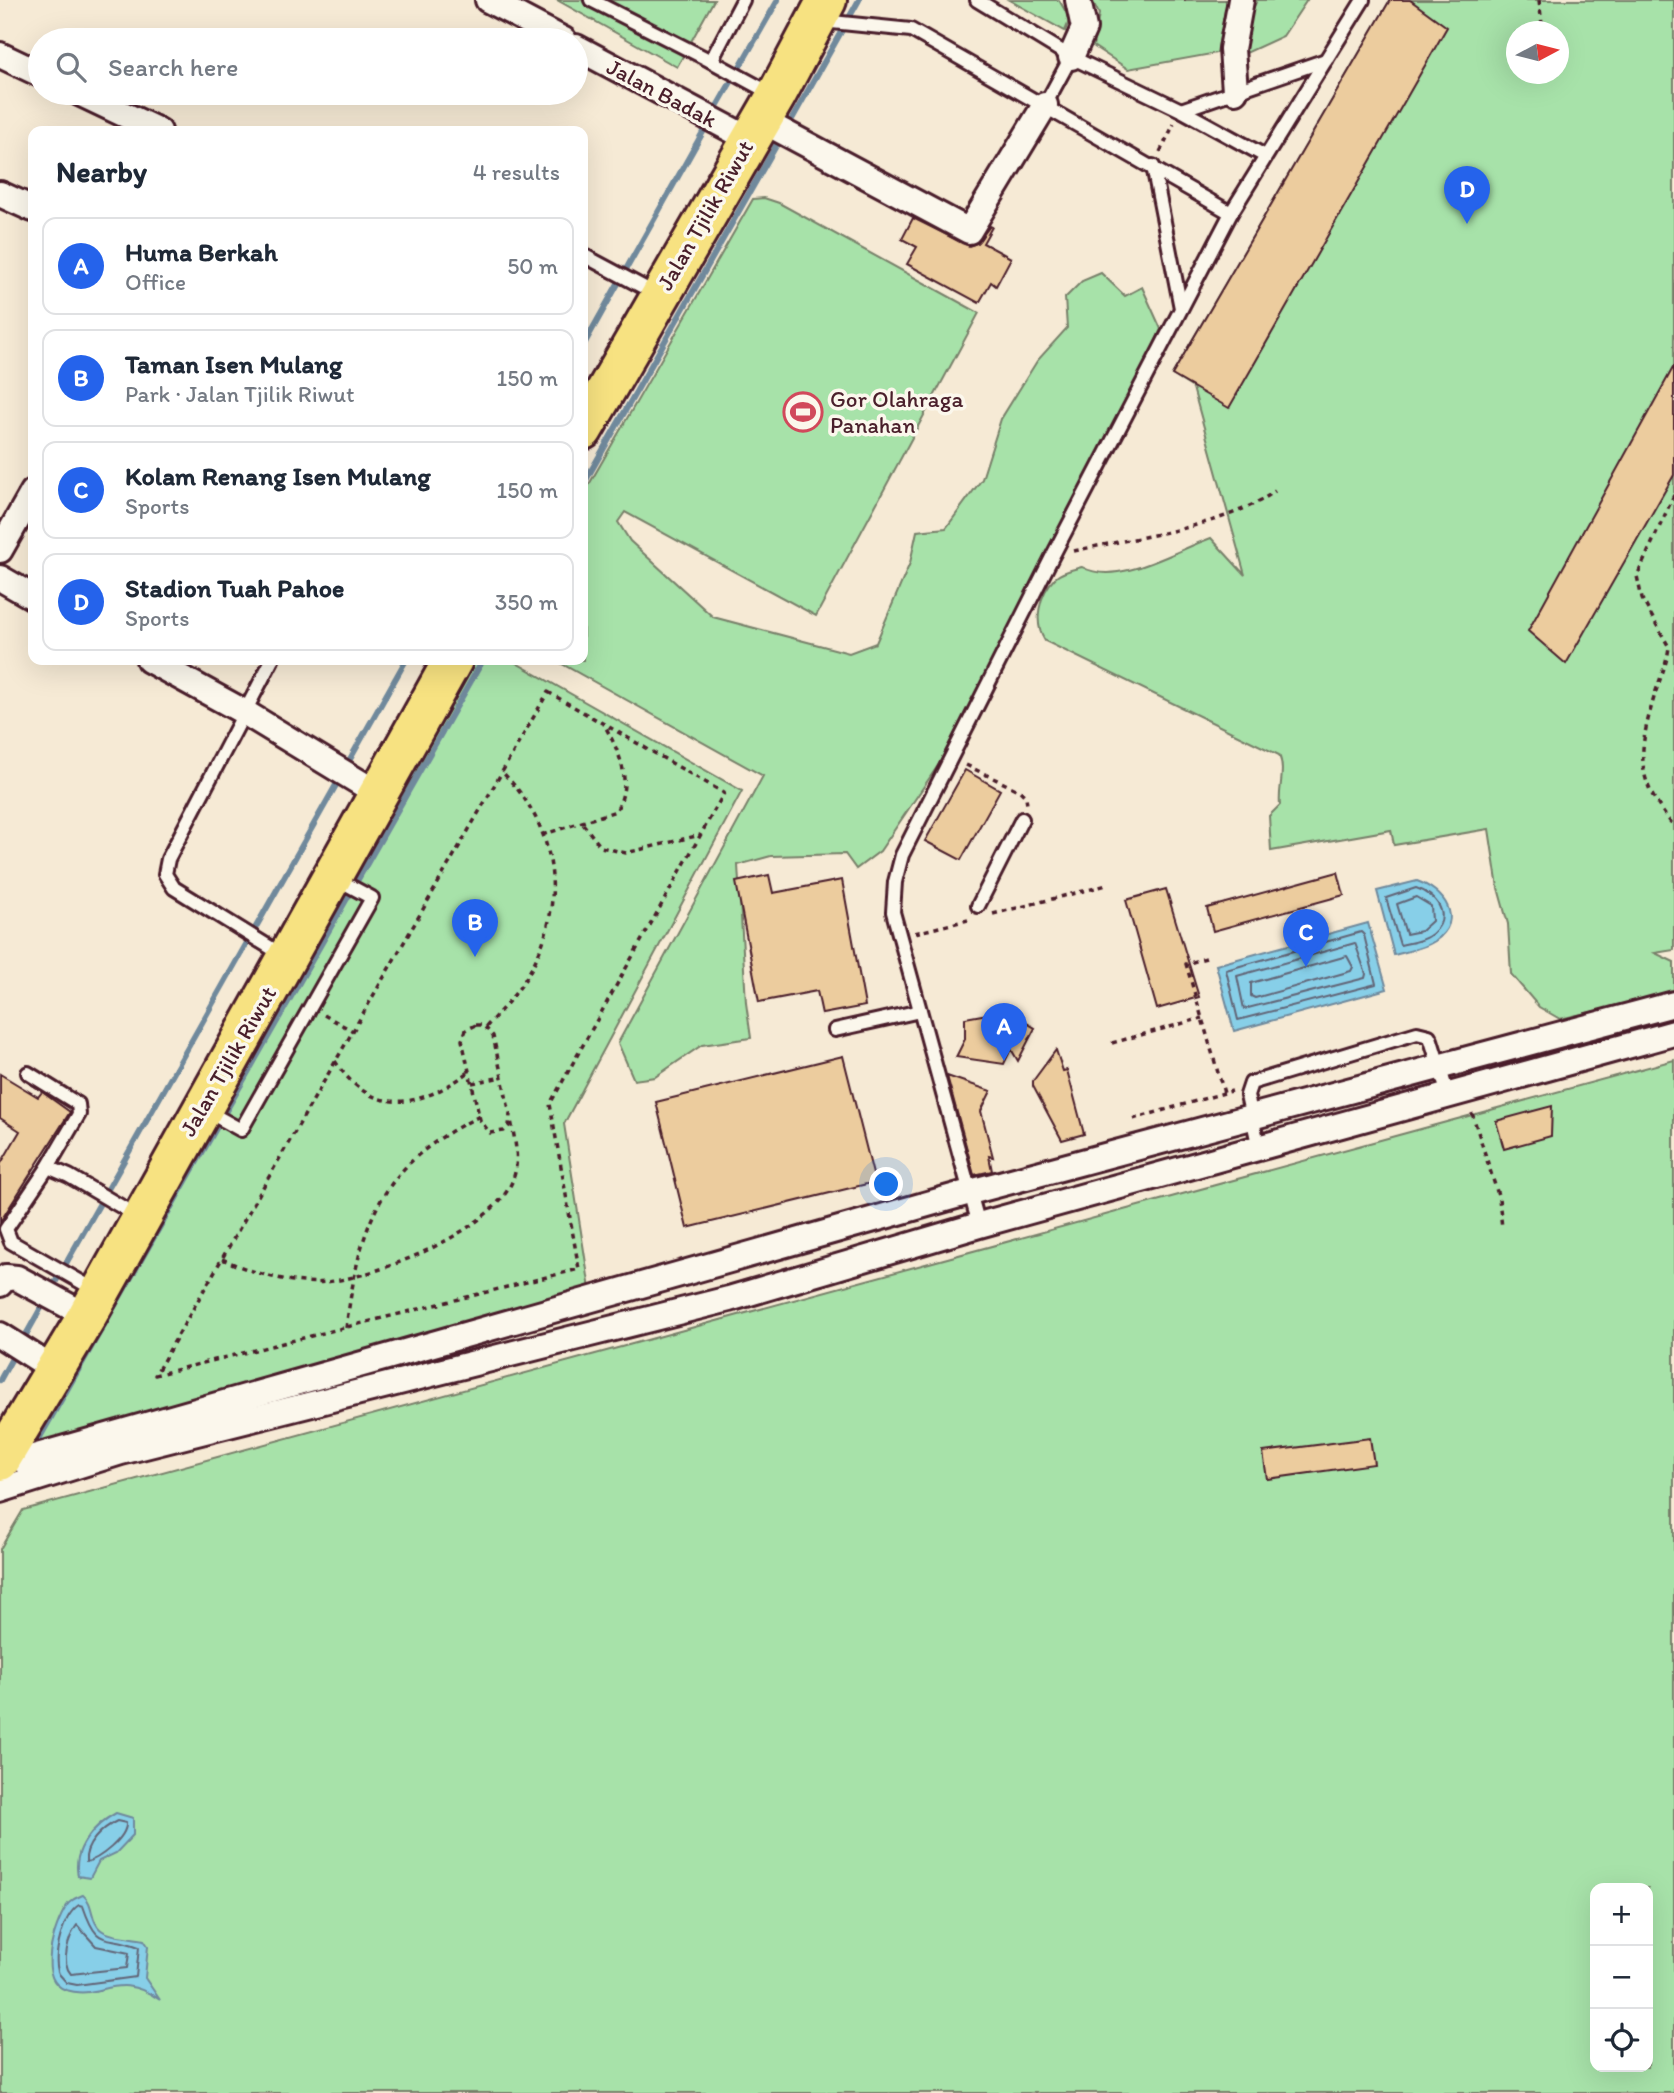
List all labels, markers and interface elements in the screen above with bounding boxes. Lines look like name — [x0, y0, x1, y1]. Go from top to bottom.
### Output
north arrow — [1506, 21, 1569, 84]
search box — [28, 28, 588, 105]
icon: search — [52, 48, 90, 86]
text: Search here — [108, 51, 238, 83]
street label: Jalan Badak — [602, 52, 722, 134]
street label: Jalan Tjilik Riwut — [651, 135, 759, 295]
text: Nearby — [56, 153, 147, 190]
text: 4 results — [473, 158, 560, 186]
pin: D — [1444, 166, 1490, 224]
text: Huma Berkah — [125, 236, 278, 268]
text: A — [74, 252, 88, 280]
text: 50 m — [507, 252, 558, 280]
text: Office — [125, 268, 186, 296]
text: Taman Isen Mulang — [125, 348, 342, 380]
text: B — [74, 364, 88, 392]
text: 150 m — [497, 364, 558, 392]
text: Park · Jalan Tjilik Riwut — [125, 380, 355, 408]
place label: Gor Olahraga Panahan — [830, 385, 963, 439]
sports icon: Gor Olahraga Panahan — [782, 391, 824, 433]
text: Kolam Renang Isen Mulang — [125, 460, 431, 492]
text: C — [74, 476, 88, 504]
text: 150 m — [497, 476, 558, 504]
text: Sports — [125, 492, 189, 520]
text: Stadion Tuah Pahoe — [125, 572, 344, 604]
text: D — [73, 588, 89, 616]
text: 350 m — [495, 588, 558, 616]
text: Sports — [125, 604, 189, 632]
pin: B — [452, 899, 498, 957]
pin: C — [1283, 909, 1329, 967]
street label: Jalan Tjilik Riwut — [174, 981, 282, 1141]
pin: A — [981, 1003, 1027, 1061]
your location — [869, 1167, 903, 1201]
map controls — [1590, 1883, 1653, 2072]
button: + — [1590, 1883, 1653, 1946]
button: − — [1590, 1946, 1653, 2009]
button: locate — [1590, 2009, 1653, 2072]

